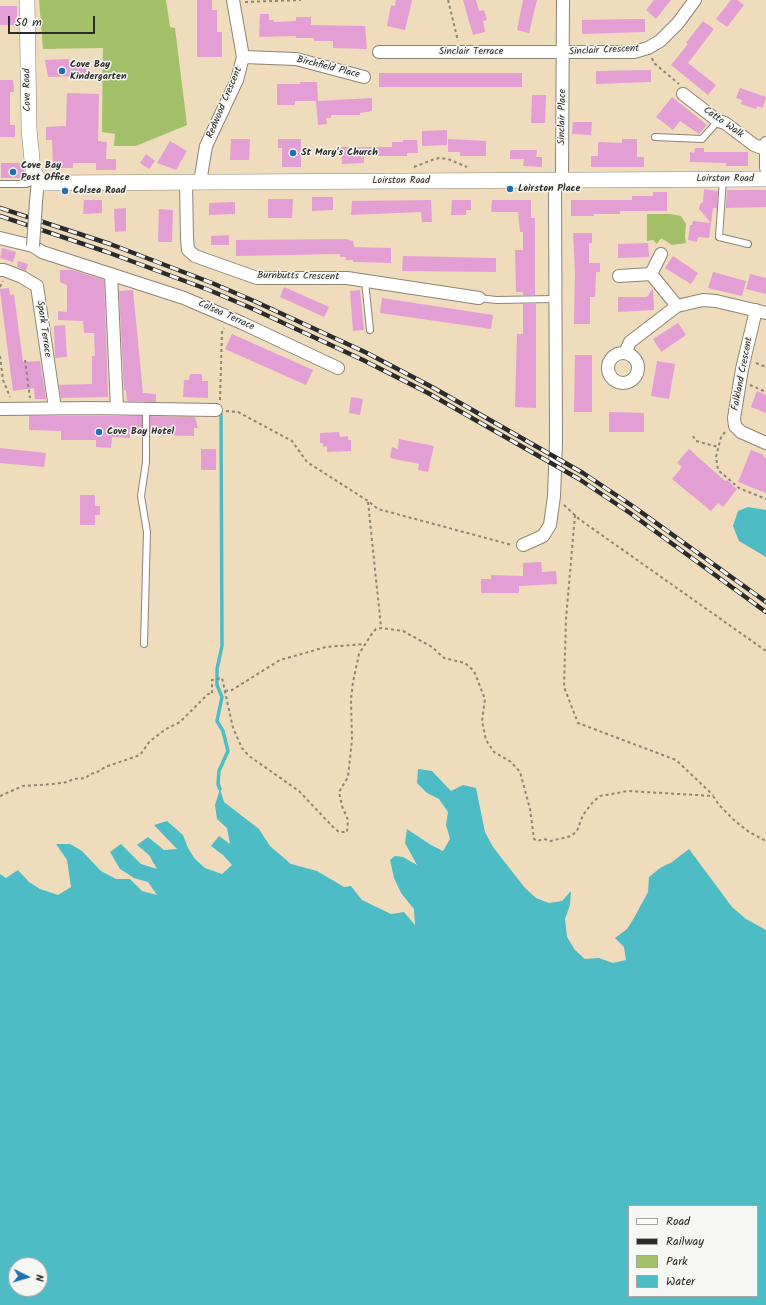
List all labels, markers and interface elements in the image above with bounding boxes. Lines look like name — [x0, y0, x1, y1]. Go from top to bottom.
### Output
scale bar — [10, 8, 97, 34]
text: 50 m — [15, 13, 42, 32]
street label: Sinclair Crescent — [568, 43, 640, 59]
street label: Sinclair Terrace — [439, 46, 503, 58]
street label: Birchfield Place — [295, 54, 361, 82]
place label: Cove Bay Kindergarten — [70, 59, 127, 82]
marker: Cove Bay Kindergarten — [57, 66, 67, 76]
street label: Redwood Crescent — [205, 66, 245, 140]
street label: Cove Road — [22, 68, 34, 112]
street label: Sinclair Place — [557, 89, 569, 145]
street label: Catto Walk — [700, 105, 746, 141]
place label: St Mary's Church — [301, 147, 378, 159]
marker: St Mary's Church — [288, 148, 298, 158]
place label: Cove Bay Post Office — [21, 160, 70, 184]
marker: Cove Bay Post Office — [8, 167, 18, 177]
street label: Loirston Road — [696, 173, 754, 185]
street label: Loirston Road — [372, 175, 430, 187]
place label: Loirston Place — [518, 183, 580, 195]
marker: Loirston Place — [505, 184, 515, 194]
place label: Colsea Road — [73, 185, 126, 197]
marker: Colsea Road — [60, 186, 70, 196]
street label: Burnbutts Crescent — [257, 270, 339, 284]
street label: Colsea Terrace — [196, 298, 256, 334]
street label: Spark Terrace — [33, 300, 53, 358]
street label: Falkland Crescent — [730, 336, 756, 412]
place label: Cove Bay Hotel — [107, 426, 174, 438]
marker: Cove Bay Hotel — [94, 427, 104, 437]
legend — [628, 1205, 758, 1297]
text: Road — [666, 1212, 690, 1231]
text: Railway — [666, 1232, 704, 1251]
text: Park — [666, 1252, 688, 1271]
north arrow — [8, 1257, 48, 1297]
text: Water — [666, 1272, 695, 1291]
text: N — [30, 1274, 48, 1282]

